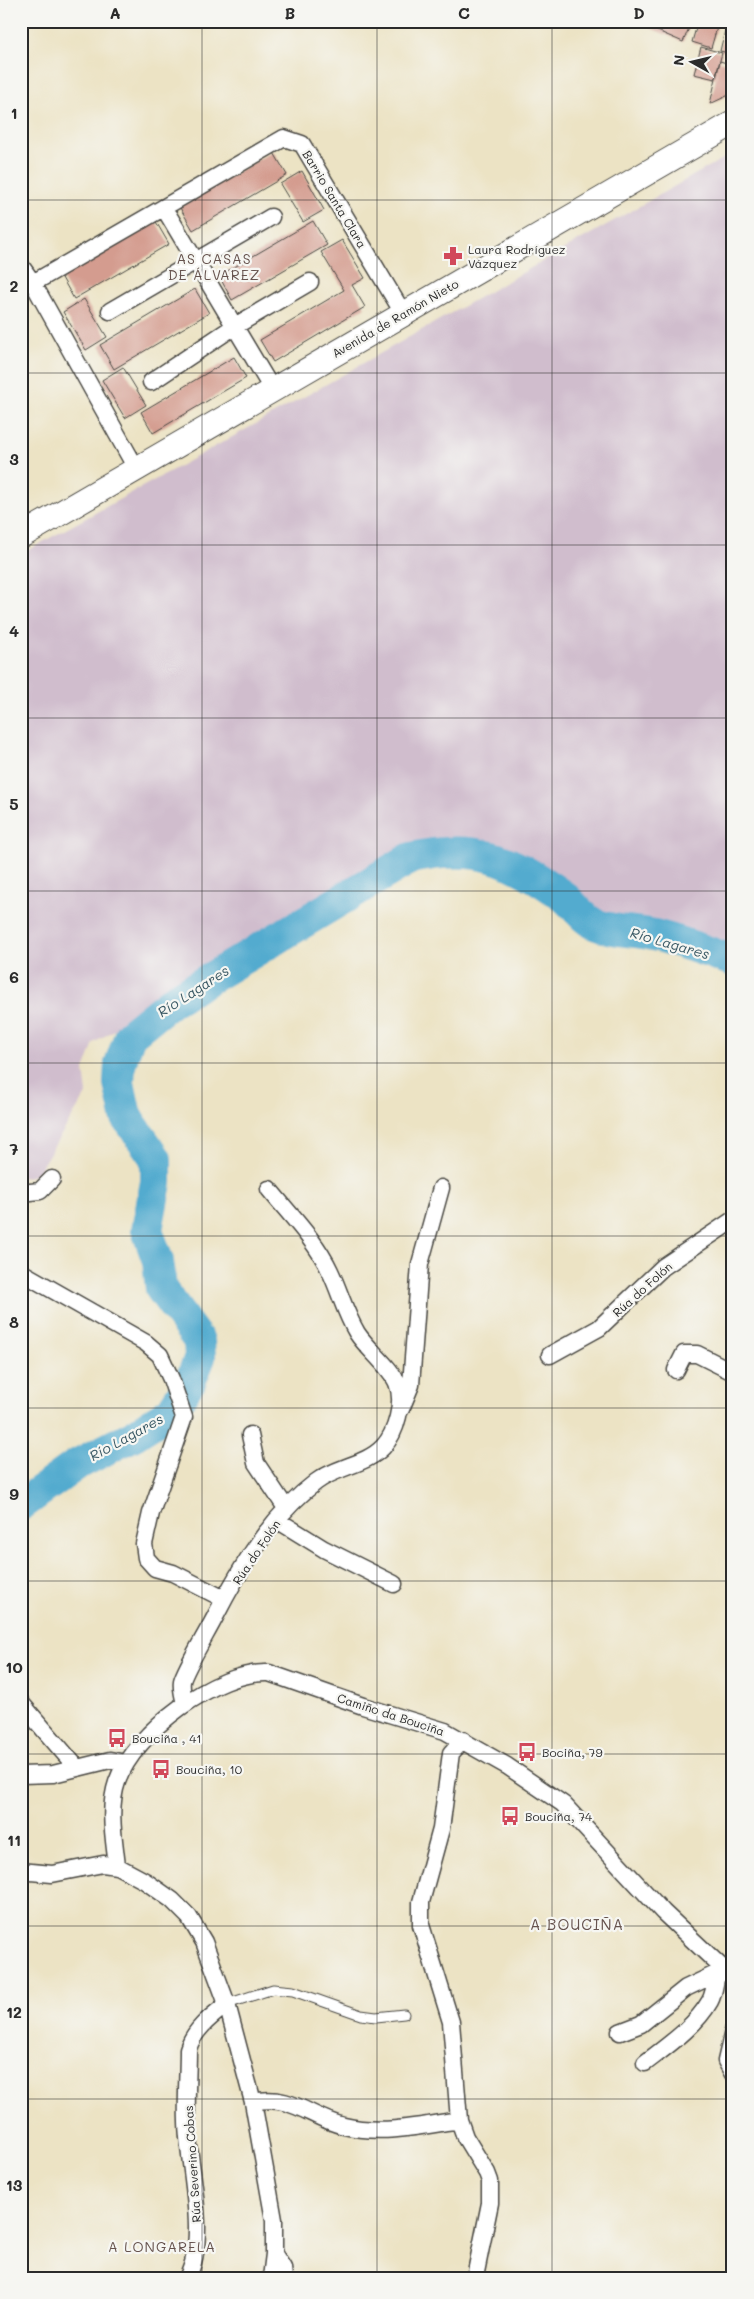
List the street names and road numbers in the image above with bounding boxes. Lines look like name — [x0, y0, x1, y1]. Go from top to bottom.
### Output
street label: Barrio Santa Clara — [299, 147, 371, 251]
street label: Avenida de Ramón Nieto — [329, 275, 461, 361]
street label: Rúa do Folón — [609, 1258, 675, 1320]
street label: Rúa do Folón — [228, 1517, 284, 1587]
street label: Camiño da Bouciña — [335, 1689, 447, 1739]
street label: Rúa Severino Cobas — [180, 2105, 204, 2223]

